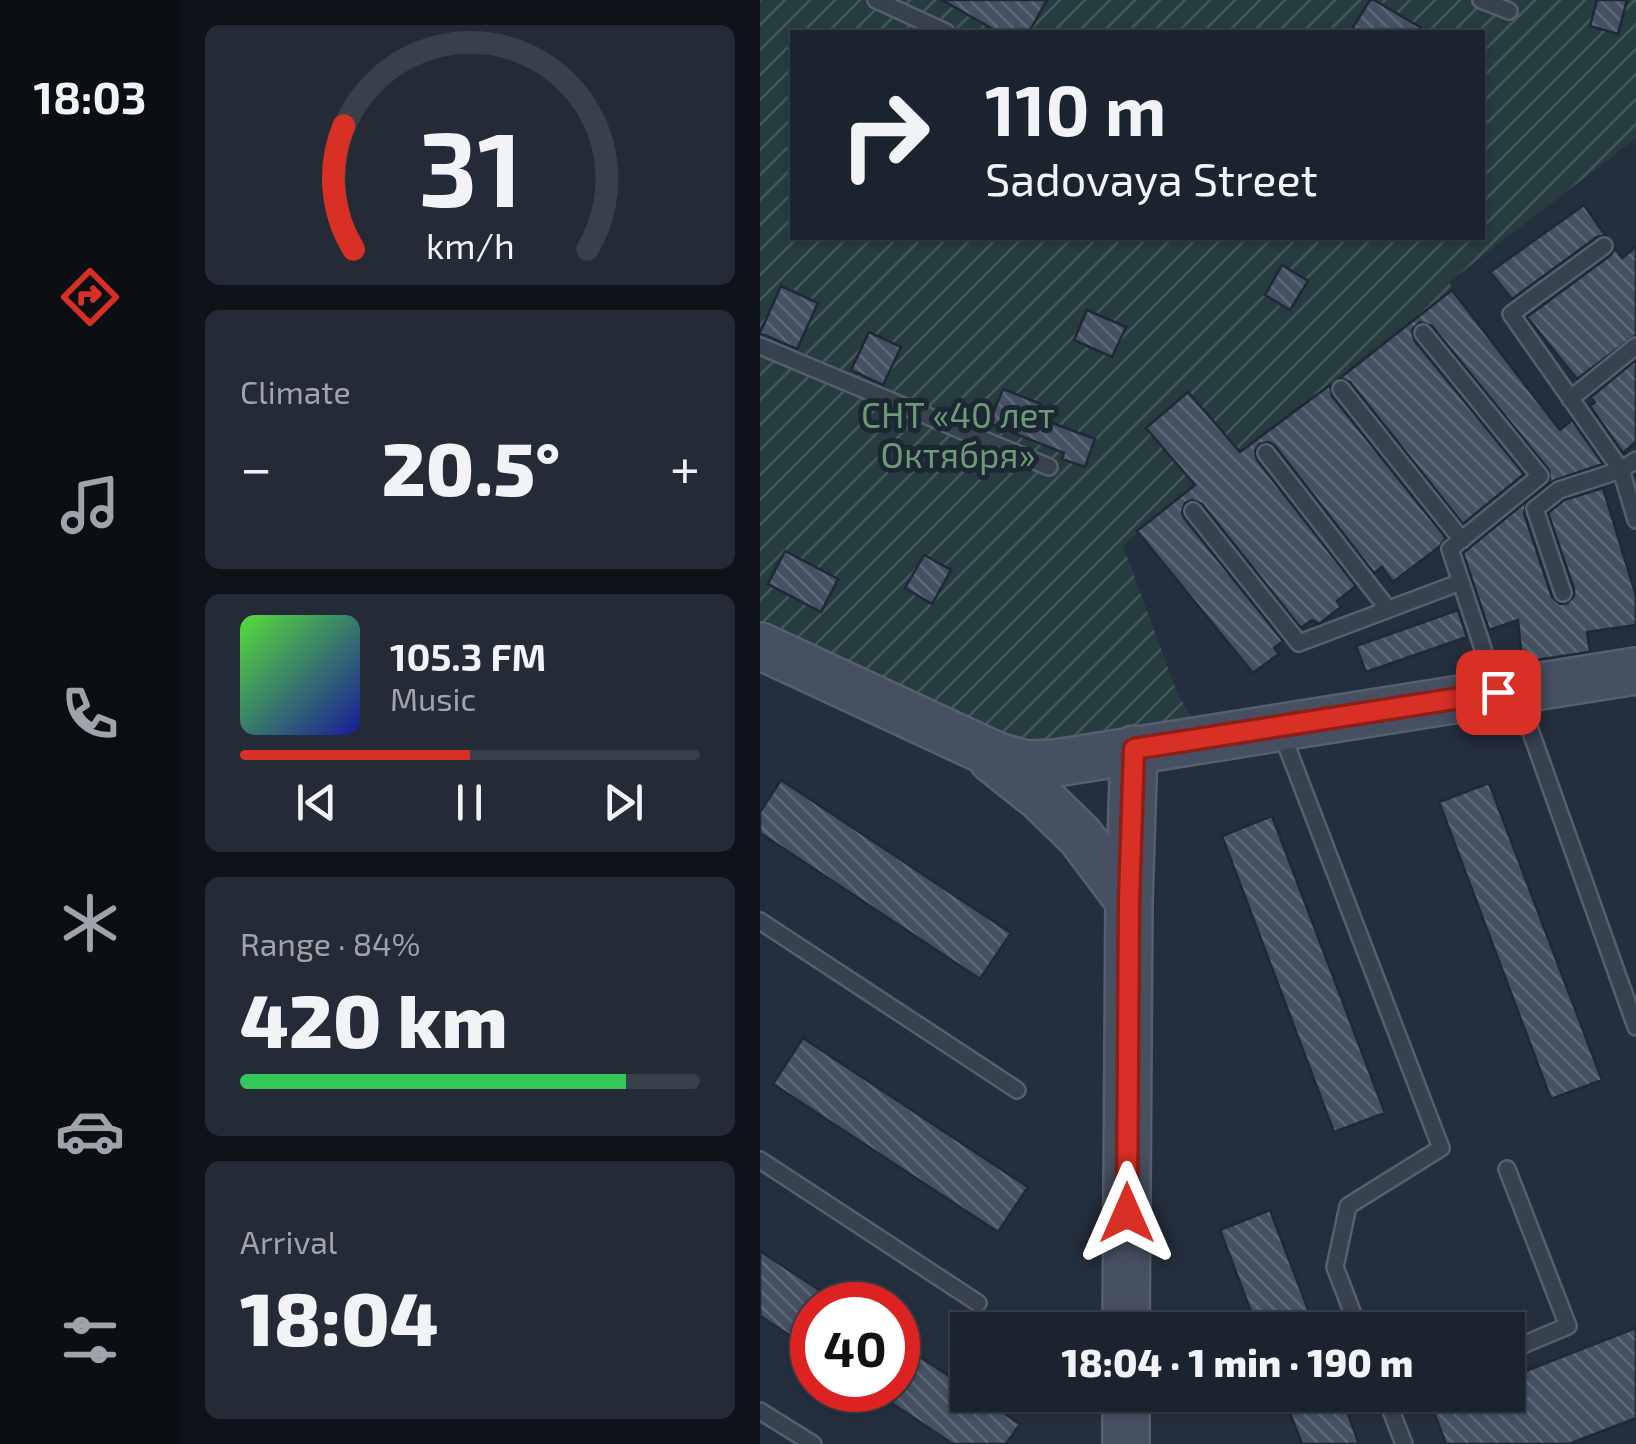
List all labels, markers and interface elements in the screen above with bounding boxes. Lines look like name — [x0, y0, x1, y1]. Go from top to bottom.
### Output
text: 110 m — [985, 66, 1166, 150]
text: 18:03 — [34, 69, 146, 123]
icon: right — [820, 70, 950, 200]
text: 31 — [418, 103, 522, 228]
text: Sadovaya Street — [985, 151, 1318, 205]
text: km/h — [426, 223, 514, 266]
icon: directions — [55, 262, 125, 332]
text: Climate — [240, 372, 351, 410]
park label: СНТ «40 лет Октября» — [861, 393, 1055, 475]
text: 20.5° — [382, 421, 560, 511]
text: − — [240, 433, 272, 499]
text: + — [670, 433, 700, 499]
icon: music — [55, 470, 125, 540]
text: 105.3 FM — [390, 633, 546, 679]
pin — [1456, 650, 1541, 735]
icon: arrive — [1471, 665, 1526, 720]
icon: phone — [55, 679, 125, 749]
text: Music — [390, 679, 476, 717]
icon: previous — [289, 775, 344, 830]
icon: pause — [442, 775, 497, 830]
icon: next — [596, 775, 651, 830]
icon: climate — [55, 888, 125, 958]
text: Range · 84% — [240, 924, 420, 962]
text: 420 km — [240, 973, 508, 1063]
icon: car — [55, 1096, 125, 1166]
position arrow — [1075, 1161, 1179, 1265]
text: Arrival — [240, 1222, 337, 1260]
text: 18:04 — [240, 1271, 438, 1361]
speed limit sign: 40 — [790, 1282, 920, 1412]
icon: filters — [55, 1305, 125, 1375]
text: 18:04 · 1 min · 190 m — [1062, 1339, 1413, 1385]

